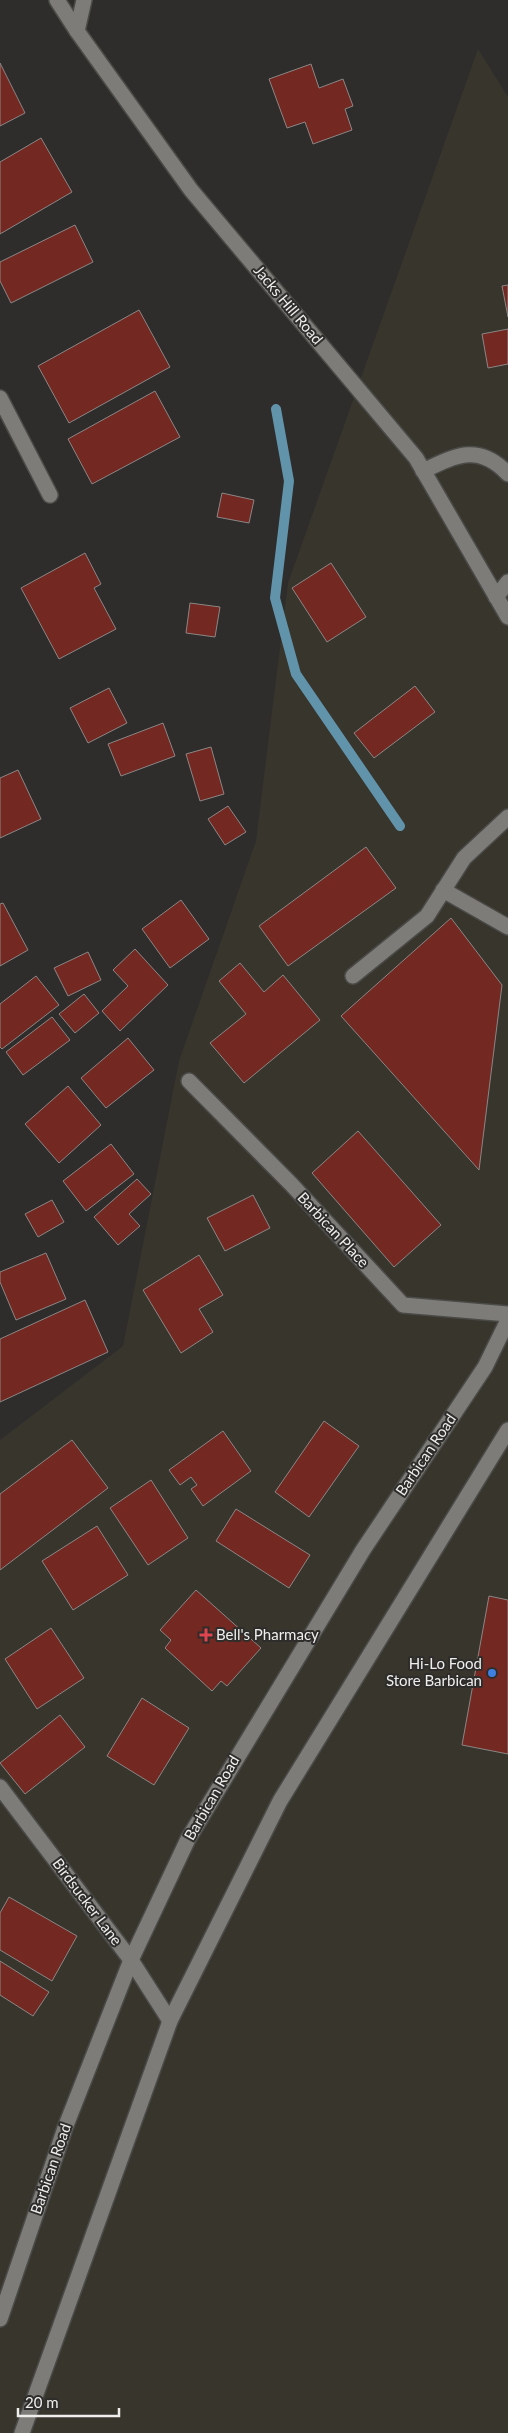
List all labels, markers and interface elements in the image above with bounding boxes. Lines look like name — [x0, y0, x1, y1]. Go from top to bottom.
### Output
street label: Jacks Hill Road — [250, 261, 327, 348]
street label: Barbican Place — [294, 1188, 373, 1271]
street label: Barbican Road — [391, 1410, 459, 1499]
place label: Bell's Pharmacy — [216, 1625, 319, 1643]
marker: Bell's Pharmacy — [200, 1629, 212, 1641]
place label: Hi-Lo Food Store Barbican — [386, 1654, 482, 1689]
marker: Hi-Lo Food Store Barbican — [486, 1667, 498, 1679]
street label: Barbican Road — [180, 1752, 243, 1843]
street label: Birdsucker Lane — [49, 1854, 126, 1949]
street label: Barbican Road — [26, 2121, 74, 2216]
scale bar — [18, 2386, 119, 2418]
text: 20 m — [25, 2393, 59, 2411]

